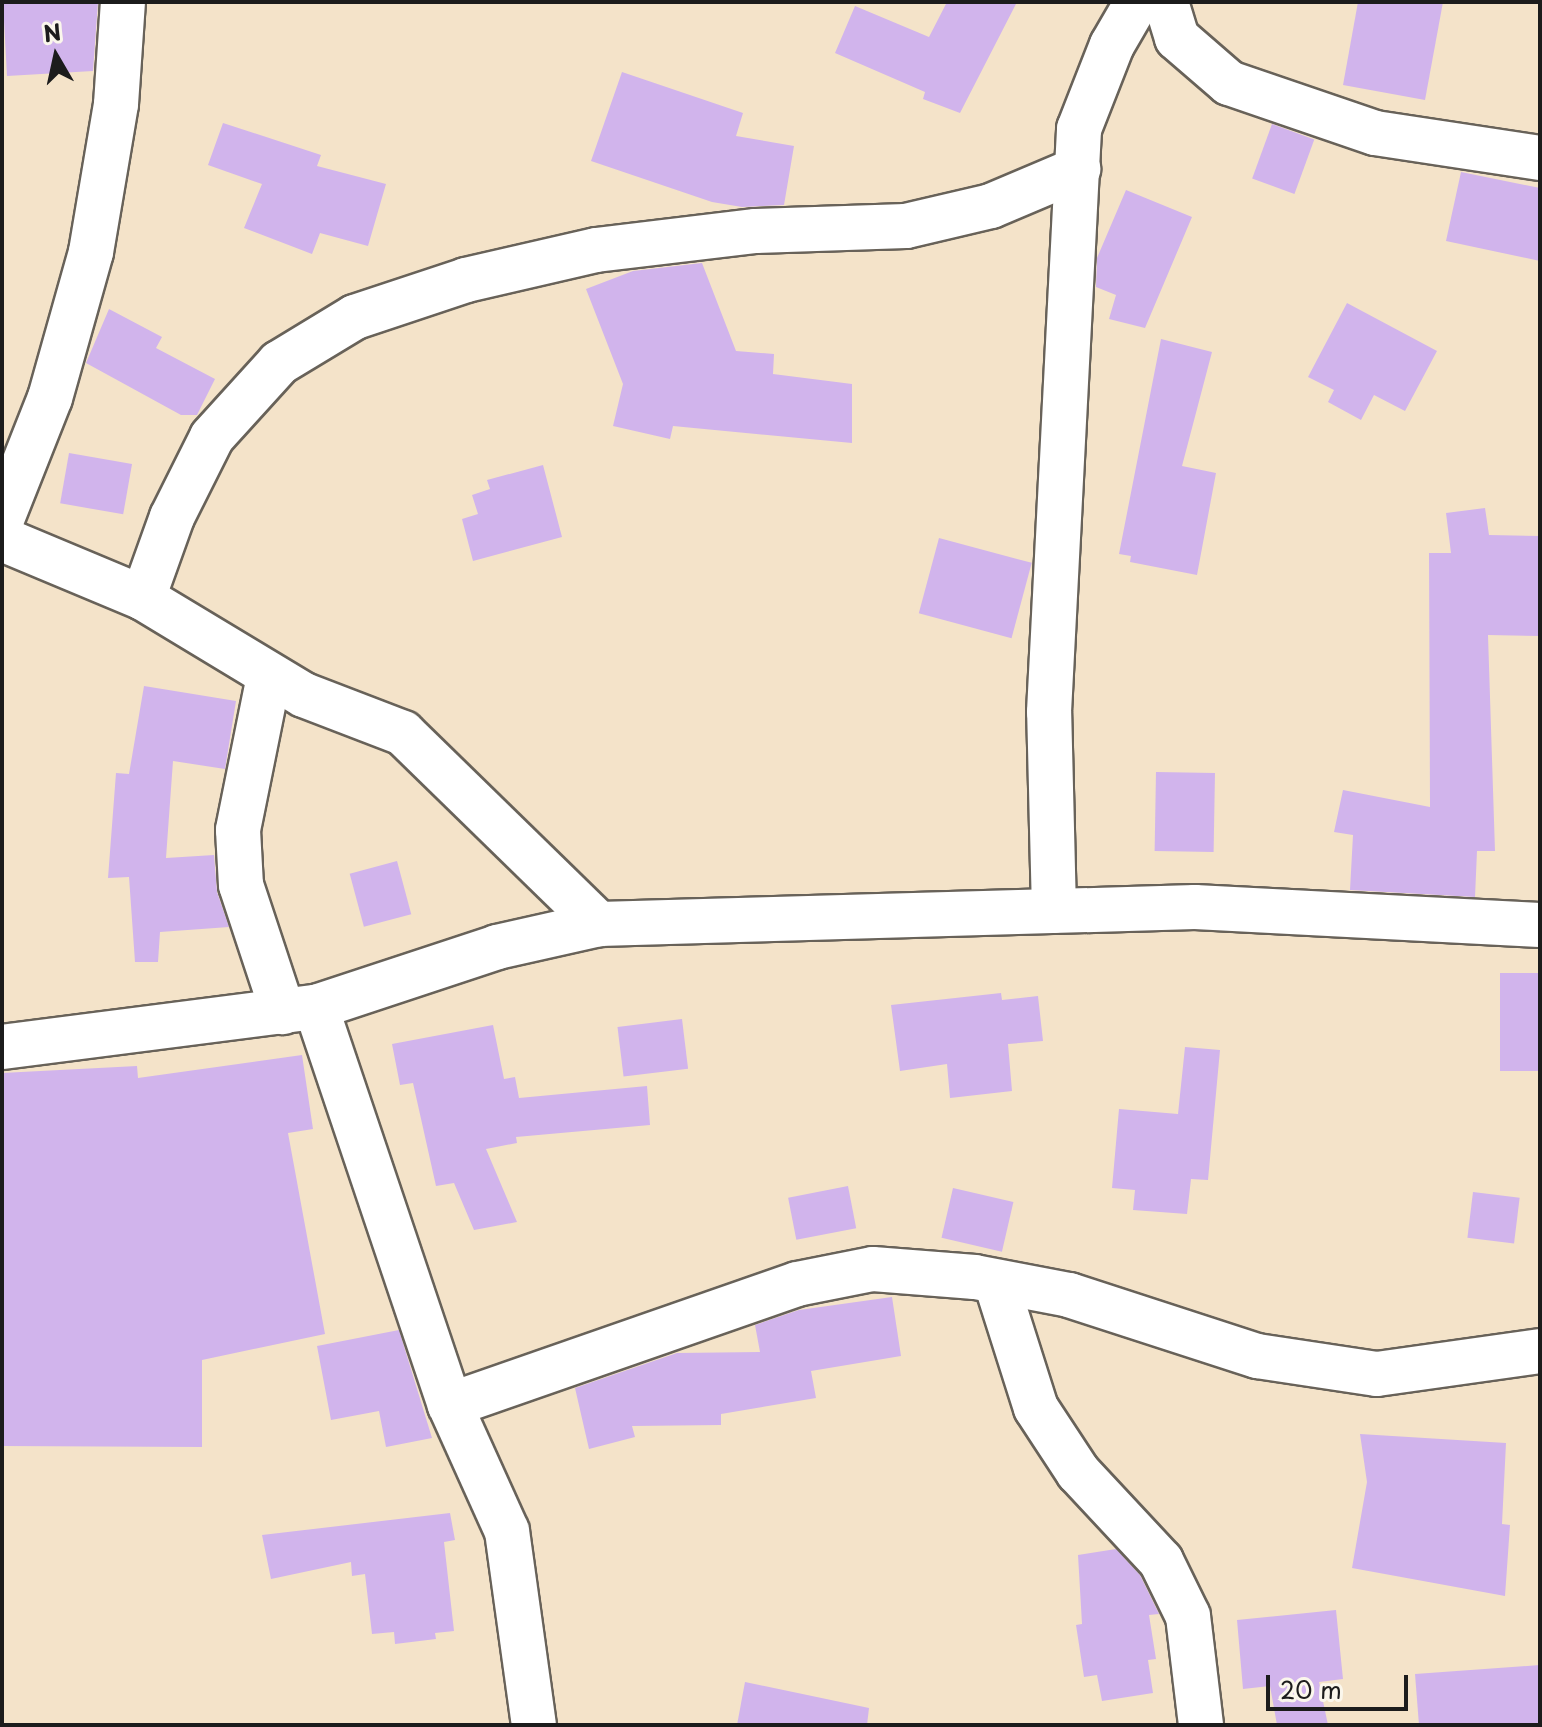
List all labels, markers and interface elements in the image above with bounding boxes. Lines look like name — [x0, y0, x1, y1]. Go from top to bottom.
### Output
text: N — [41, 14, 63, 49]
north arrow — [16, 16, 96, 96]
scale bar — [1270, 1659, 1412, 1709]
text: 20 m — [1280, 1671, 1342, 1707]

